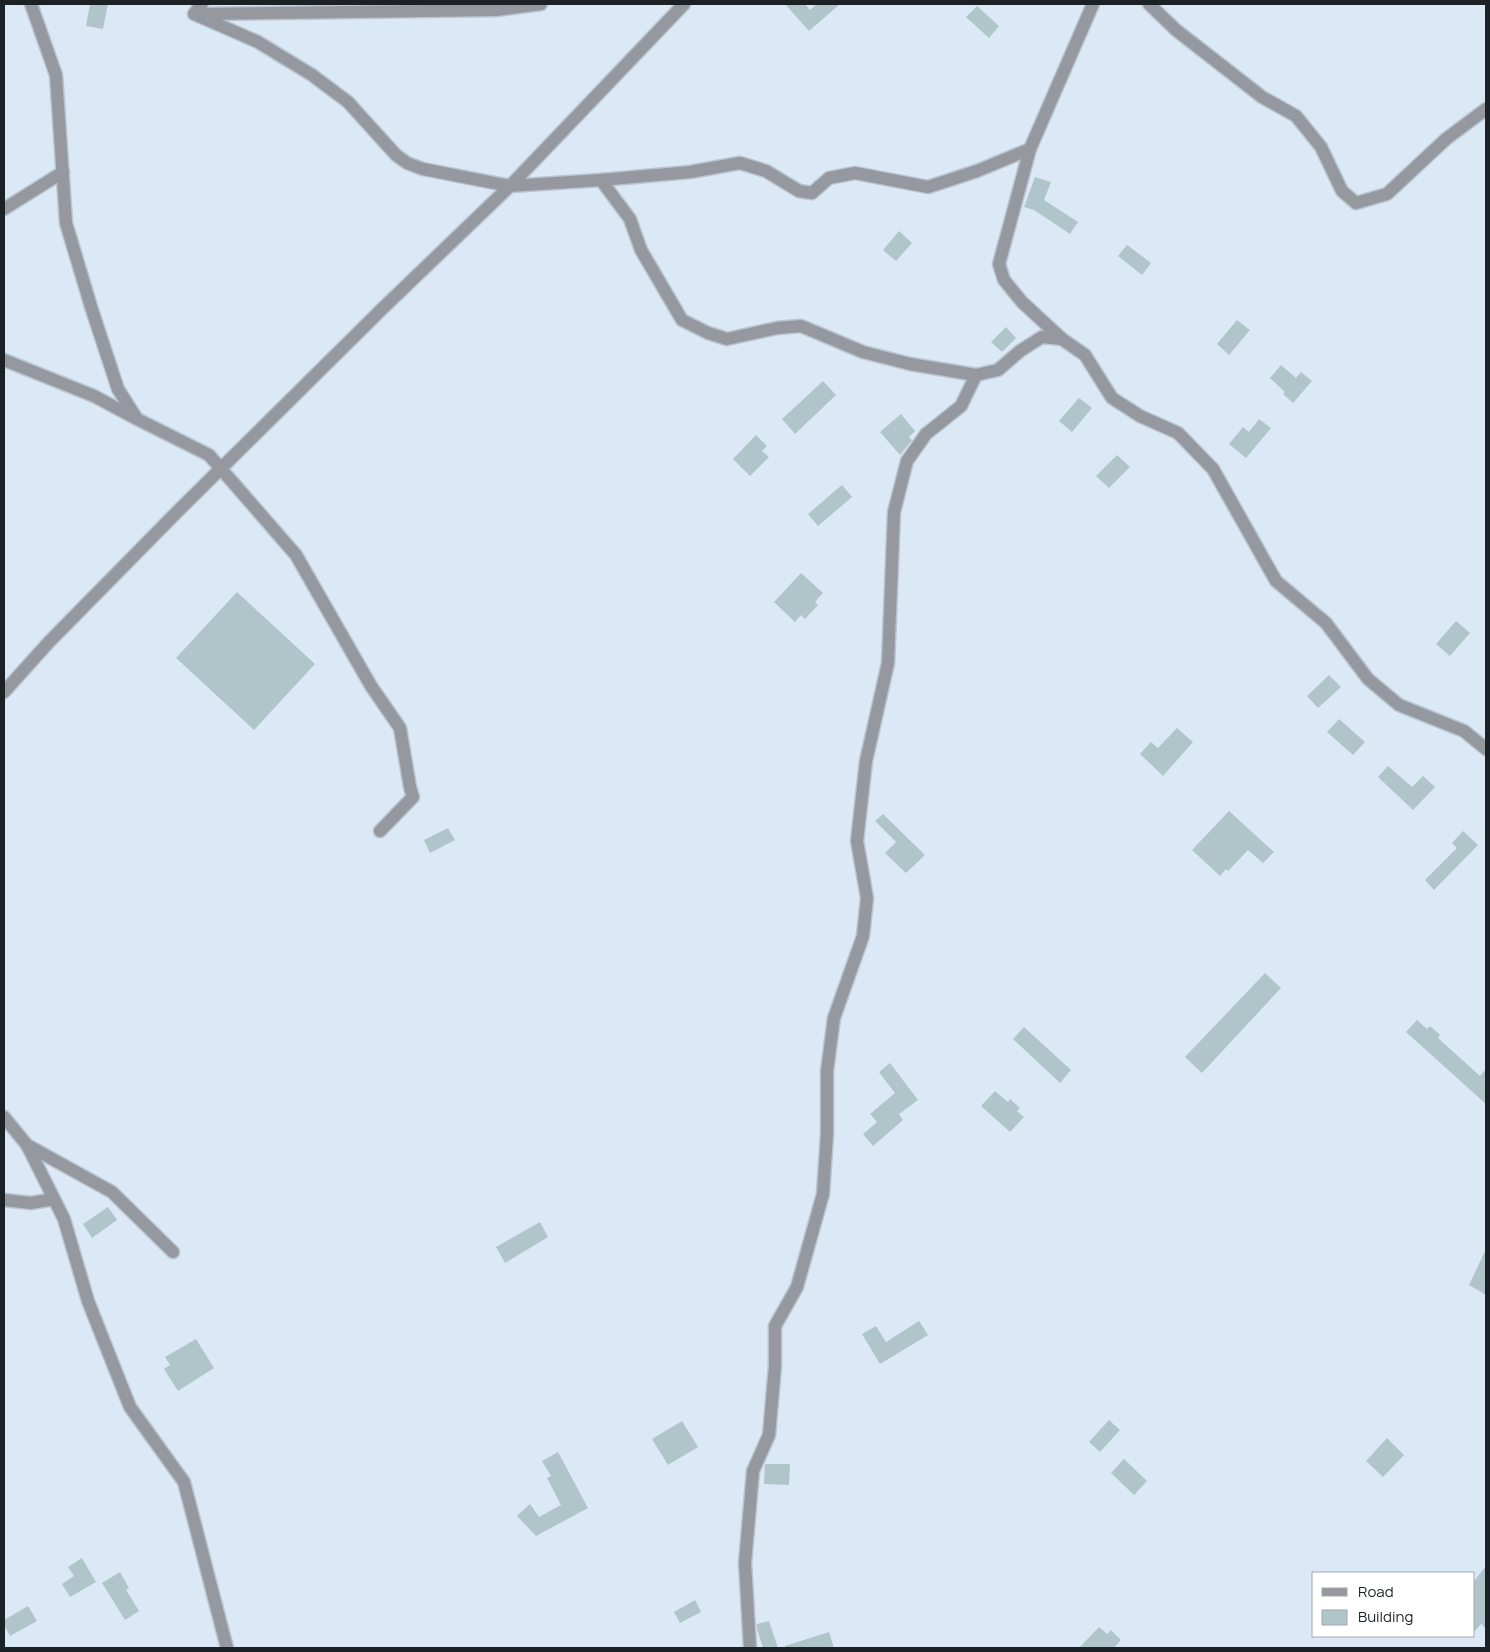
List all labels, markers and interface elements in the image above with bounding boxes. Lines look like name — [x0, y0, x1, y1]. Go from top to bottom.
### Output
legend — [1312, 1572, 1475, 1637]
text: Road — [1358, 1581, 1394, 1602]
text: Building — [1358, 1606, 1413, 1627]

